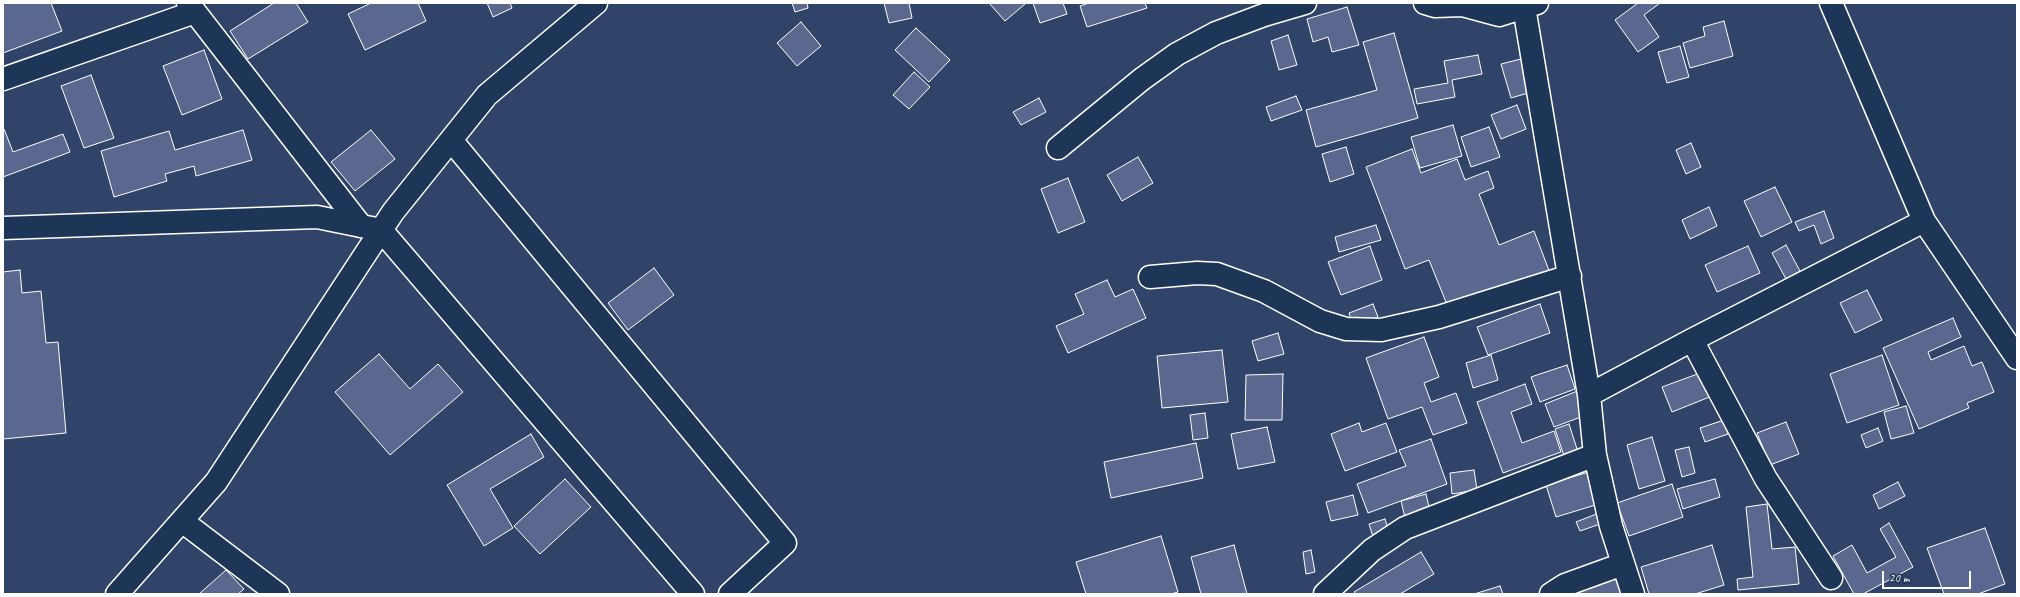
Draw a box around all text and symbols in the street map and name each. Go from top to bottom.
scale bar [1884,563,1973,589]
text: 20 m [1889,570,1909,586]

